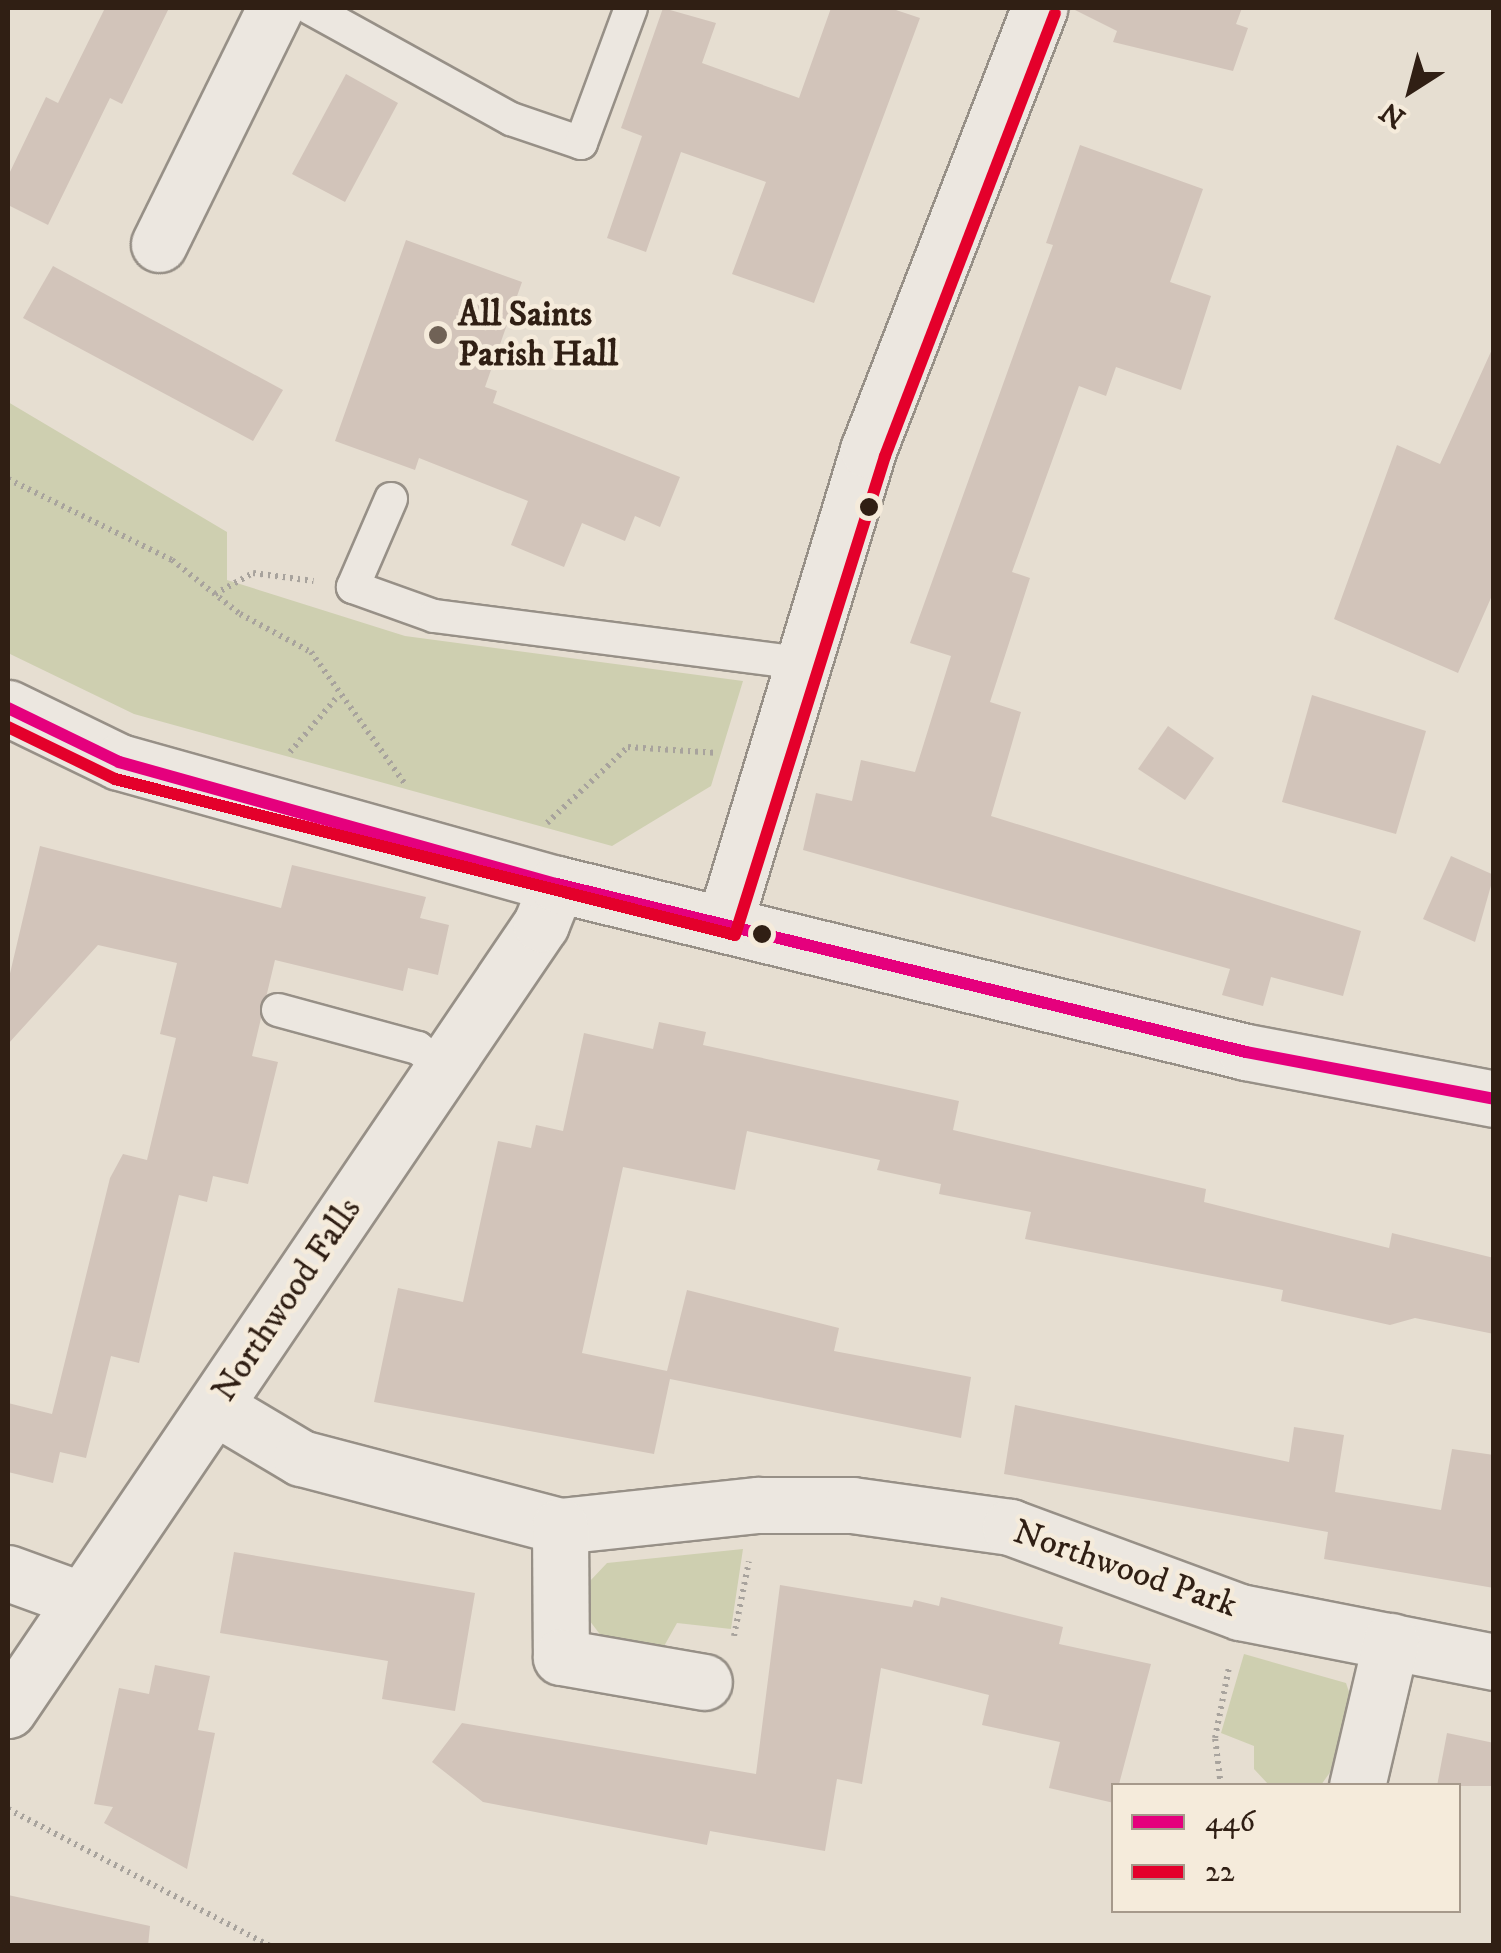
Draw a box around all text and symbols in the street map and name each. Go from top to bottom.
north arrow [1361,40,1461,140]
text: N [1373,94,1413,136]
place label: All Saints Parish Hall [458,294,618,376]
marker: All Saints Parish Hall [427,324,449,346]
unlabelled marker [859,497,879,517]
unlabelled marker [752,924,772,944]
street label: Northwood Falls [203,1190,371,1410]
street label: Northwood Park [1008,1511,1242,1627]
legend [1111,1783,1461,1913]
text: 446 [1205,1804,1255,1841]
text: 22 [1205,1854,1234,1891]

